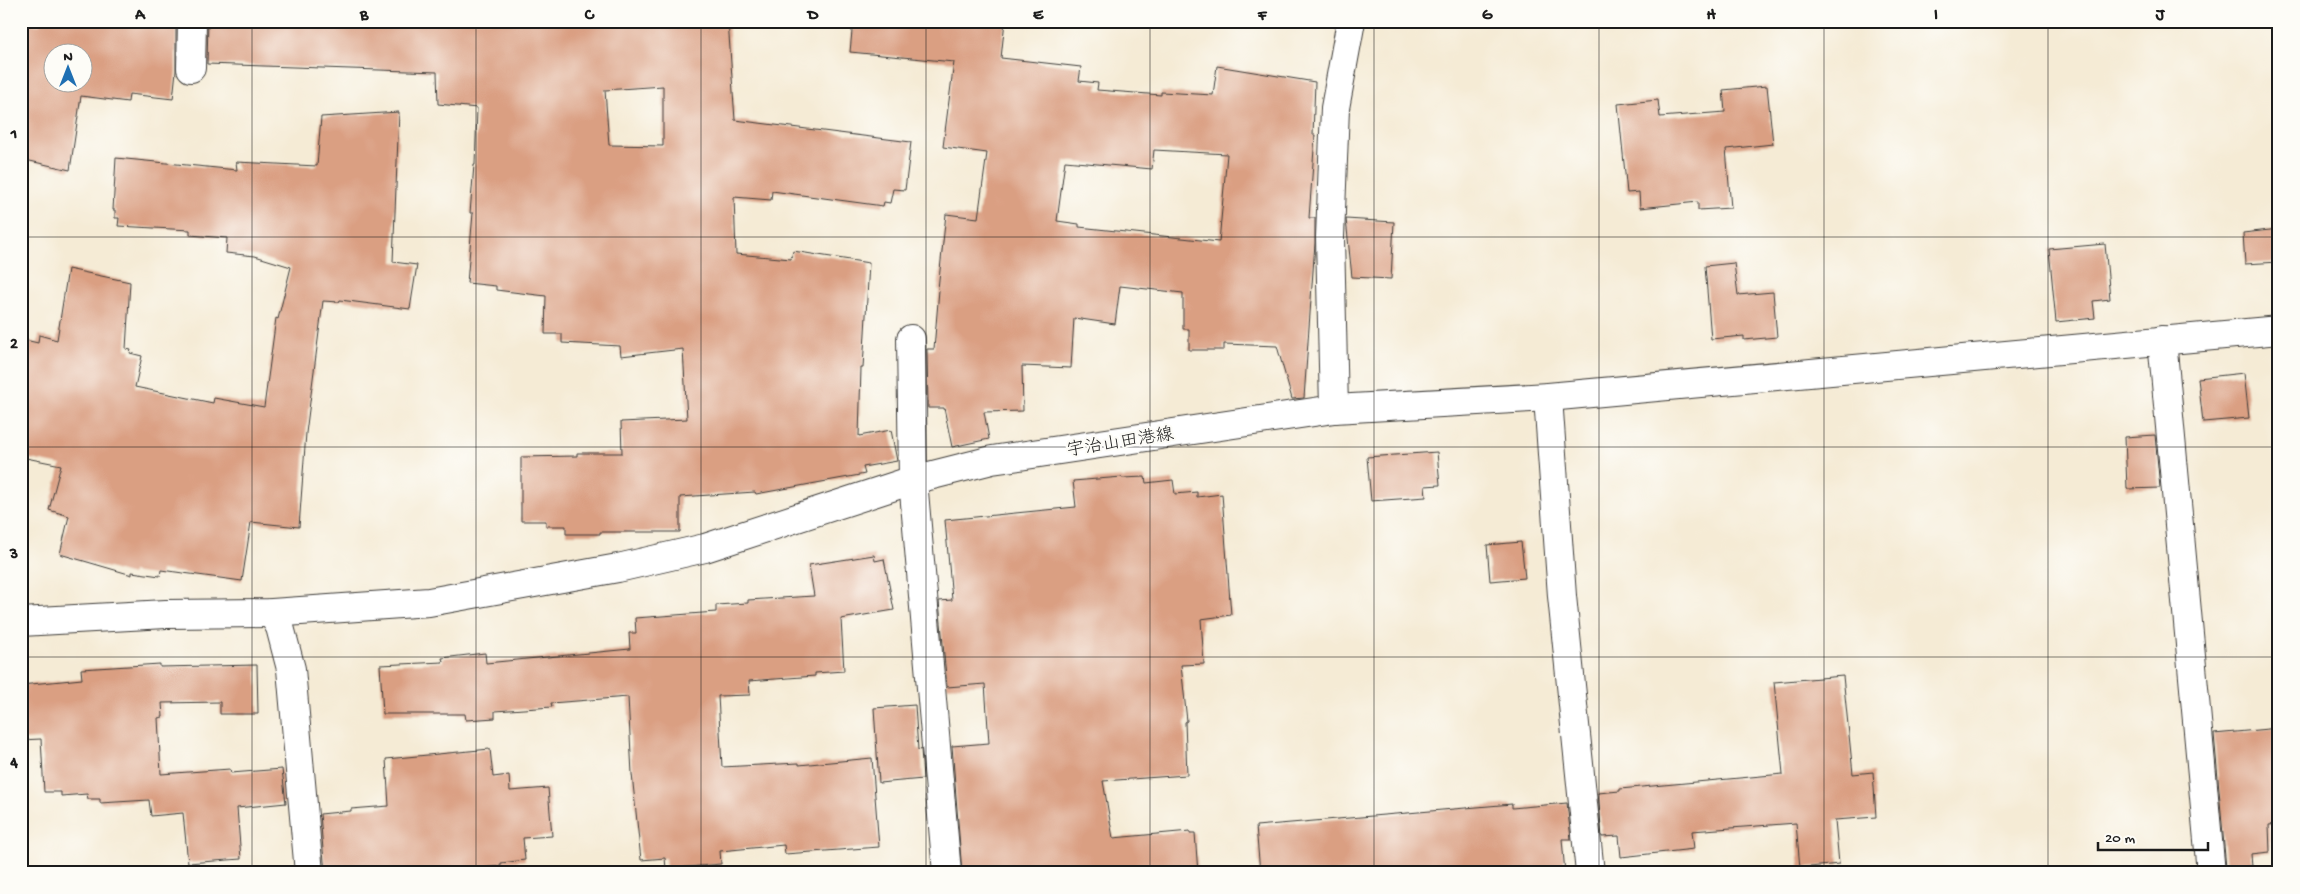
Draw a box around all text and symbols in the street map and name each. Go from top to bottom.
text: A [134,7,146,26]
text: B [359,7,369,26]
text: C [584,7,595,26]
text: D [806,7,819,26]
text: E [1033,7,1044,26]
text: F [1257,7,1268,26]
text: G [1482,7,1493,26]
text: H [1706,7,1716,26]
text: I [1934,7,1938,26]
text: J [2155,7,2166,26]
north arrow [42,42,92,92]
text: N [63,49,73,66]
text: 1 [10,126,17,145]
text: 2 [10,336,18,355]
street label: 宇治山田港線 [1065,424,1175,462]
text: 3 [9,546,18,565]
text: 4 [9,755,18,774]
scale bar [2098,819,2208,851]
text: 20 m [2105,830,2135,848]

